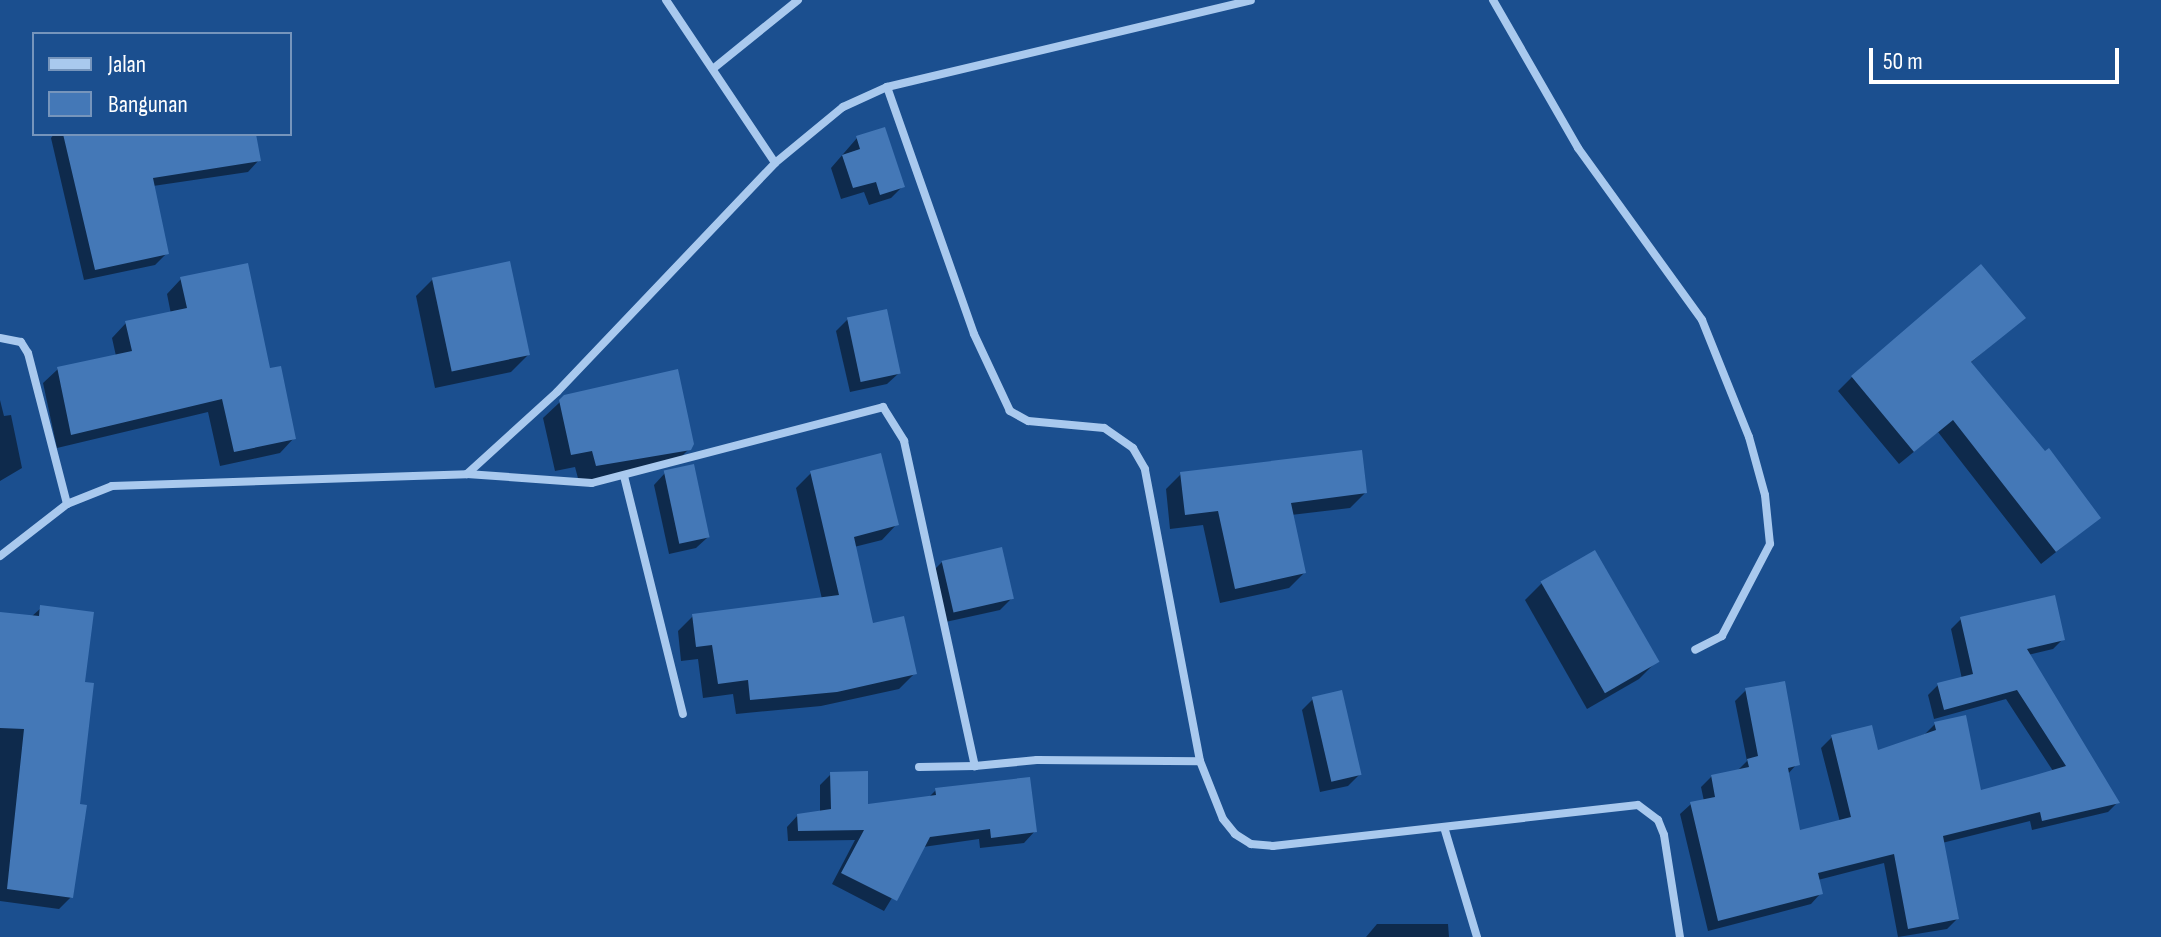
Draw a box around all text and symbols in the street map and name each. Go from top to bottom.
legend [32,32,292,136]
scale bar [1873,32,2123,82]
text: 50 m [1883,47,1923,76]
text: Jalan [108,50,146,79]
text: Bangunan [108,90,188,119]

